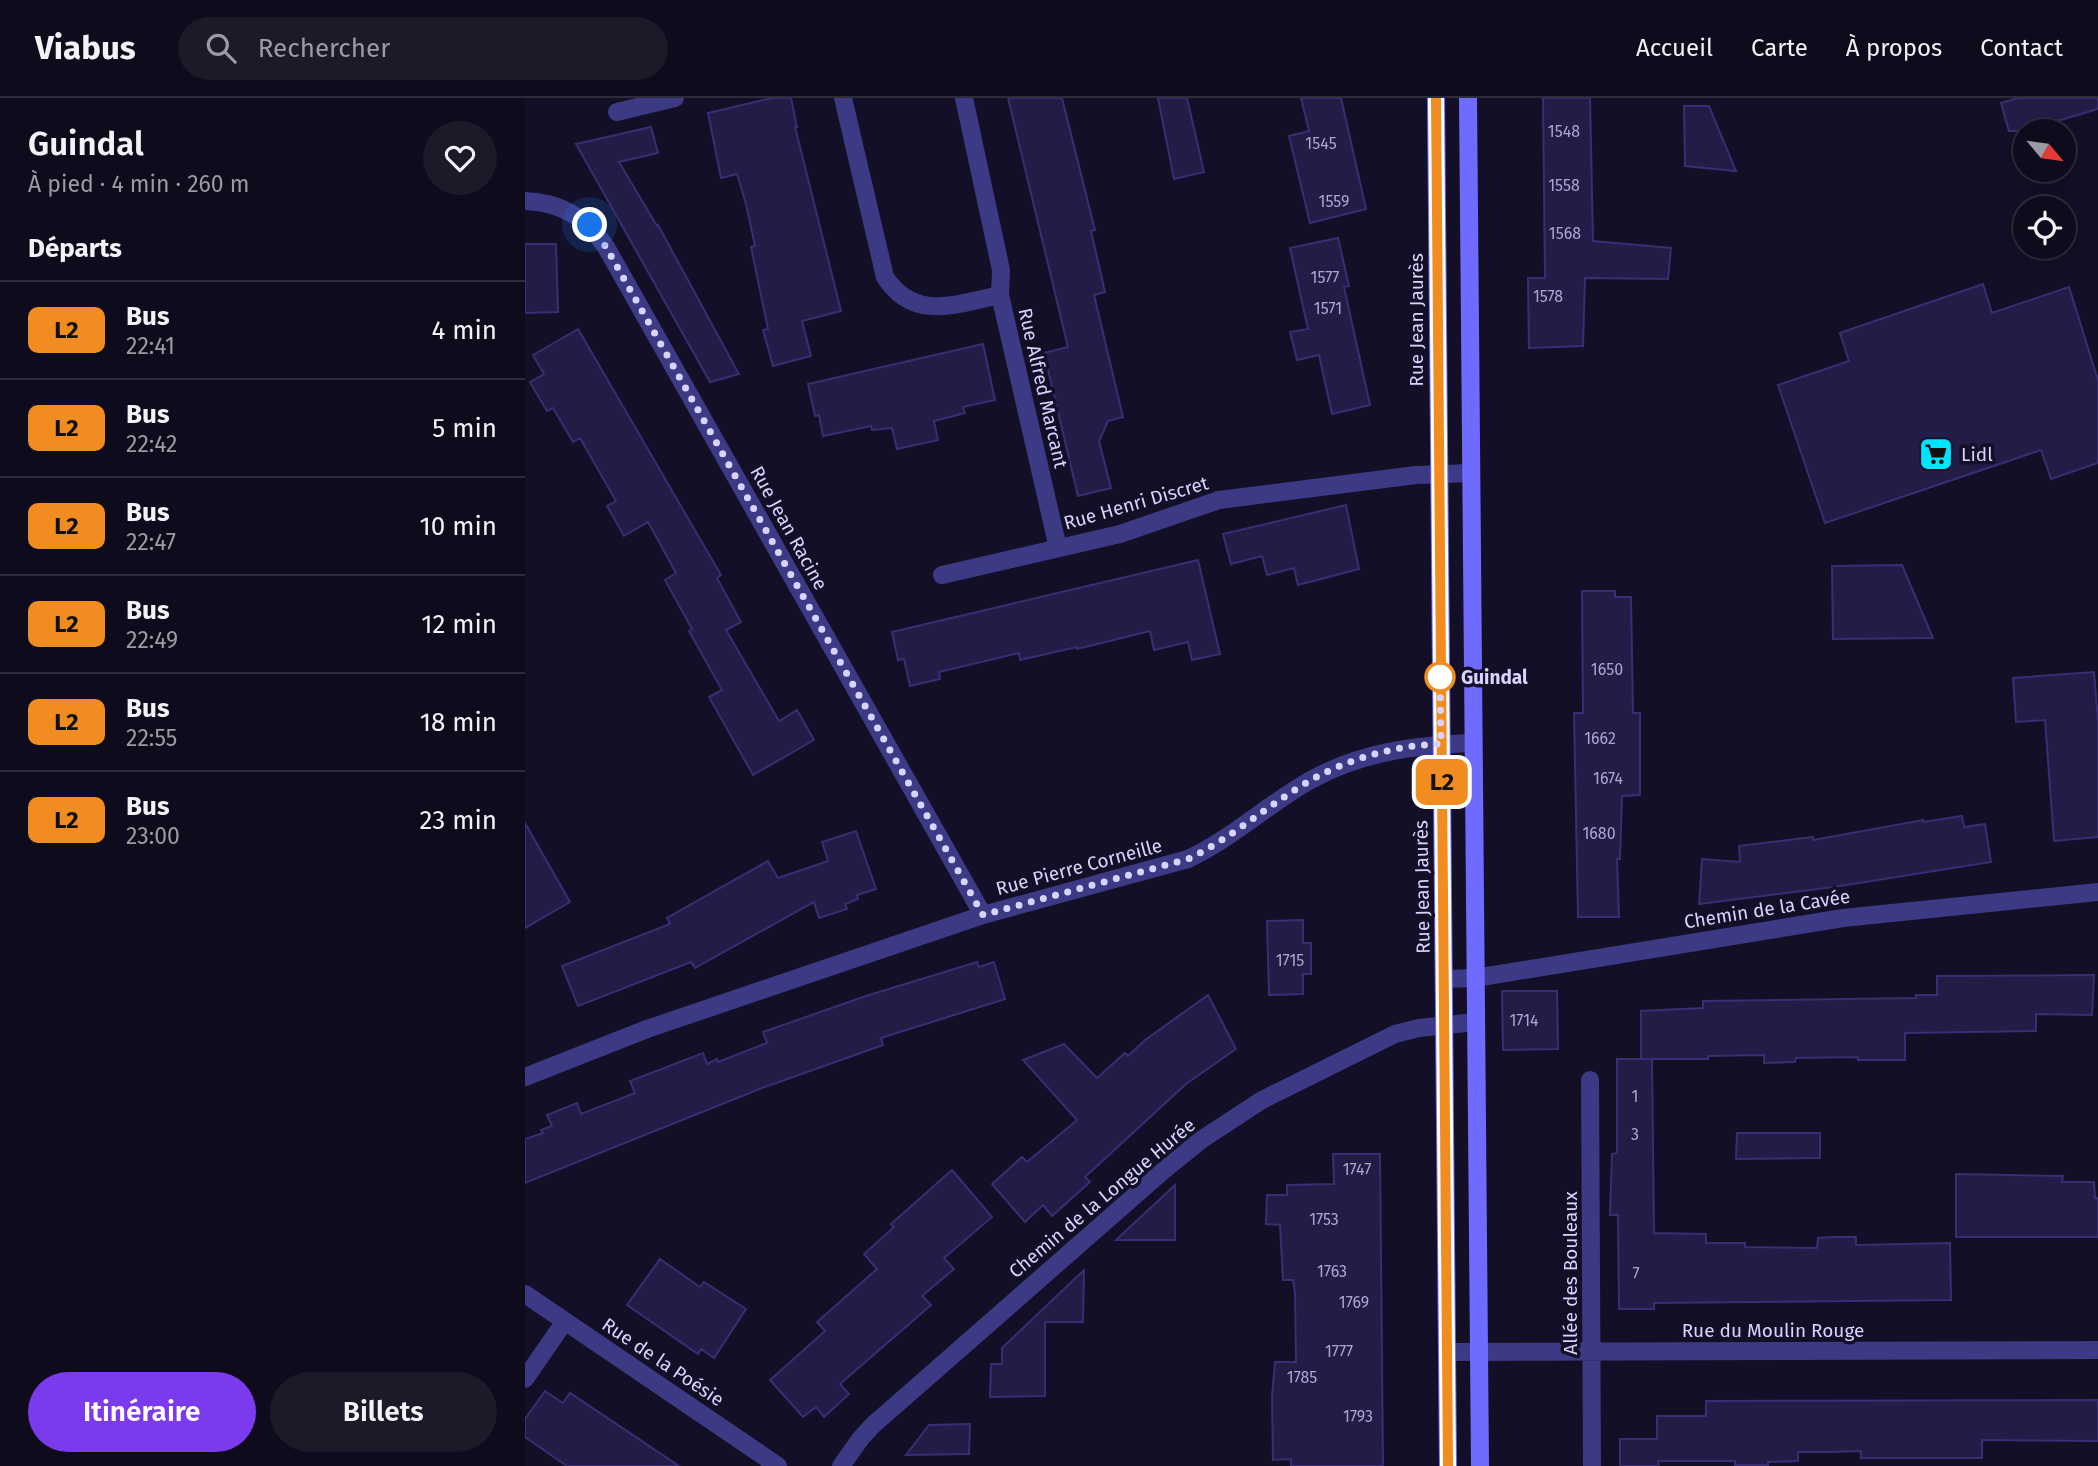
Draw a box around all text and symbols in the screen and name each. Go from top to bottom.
search box [178,17,668,80]
text: Viabus [35,28,136,68]
icon: search [202,29,240,67]
text: Rechercher [258,33,390,64]
text: Accueil [1636,34,1713,62]
text: Carte [1751,34,1808,62]
text: À propos [1846,34,1942,62]
text: Contact [1980,34,2063,62]
north arrow [2013,119,2075,182]
map controls [2013,119,2076,259]
button: heart [423,121,497,195]
house number: 1548 [1548,122,1580,141]
text: Guindal [28,124,144,164]
house number: 1545 [1305,134,1337,153]
text: À pied · 4 min · 260 m [28,170,249,198]
house number: 1558 [1548,176,1580,195]
house number: 1559 [1318,192,1350,211]
button: locate [2013,196,2076,259]
your location [572,207,607,242]
house number: 1568 [1549,224,1581,243]
text: Départs [28,233,122,264]
street label: Rue Jean Jaurès [1405,253,1428,387]
house number: 1577 [1311,268,1339,287]
house number: 1578 [1533,287,1563,306]
house number: 1571 [1314,299,1342,318]
text: Bus [126,301,169,332]
street label: Rue Alfred Marcant [1013,306,1073,470]
text: 4 min [431,315,497,346]
text: L2 [54,316,79,344]
text: 22:41 [126,332,175,360]
text: Bus [126,399,169,430]
text: 5 min [432,413,497,444]
text: L2 [54,414,79,442]
text: 22:42 [126,430,177,458]
supermarket icon: Lidl [1917,435,1955,473]
place label: Lidl [1961,443,1993,466]
street label: Rue Jean Racine [745,462,833,594]
street label: Rue Henri Discret [1061,471,1211,535]
text: Bus [126,497,169,528]
text: 10 min [419,511,497,542]
text: L2 [54,512,79,540]
text: 22:47 [126,528,176,556]
text: Bus [126,595,169,626]
text: 12 min [421,609,497,640]
text: L2 [54,610,79,638]
text: 22:49 [126,626,178,654]
house number: 1650 [1591,660,1623,679]
marker: Guindal [1425,662,1455,692]
place label: Guindal [1461,666,1528,689]
text: Bus [126,693,169,724]
text: 18 min [420,707,497,738]
text: L2 [54,708,79,736]
text: 22:55 [126,724,177,752]
house number: 1662 [1584,729,1616,748]
line badge: L2 [1411,759,1473,805]
text: L2 [1430,768,1454,796]
house number: 1674 [1593,769,1623,788]
text: Bus [126,791,169,822]
text: 23 min [420,805,497,836]
text: L2 [54,806,79,834]
street label: Rue Jean Jaurès [1409,820,1435,954]
text: 23:00 [126,822,180,850]
house number: 1680 [1582,824,1616,843]
street label: Rue Pierre Corneille [993,834,1165,900]
street label: Chemin de la Cavée [1682,885,1852,933]
house number: 1715 [1276,951,1304,970]
house number: 1714 [1509,1011,1539,1030]
house number: 1 [1632,1087,1638,1106]
street label: Chemin de la Longue Hurée [1004,1113,1200,1283]
house number: 3 [1631,1125,1639,1144]
house number: 1747 [1343,1160,1371,1179]
street label: Allée des Bouleaux [1559,1191,1582,1355]
house number: 1753 [1309,1210,1339,1229]
house number: 1763 [1317,1262,1347,1281]
house number: 7 [1632,1264,1640,1283]
house number: 1769 [1339,1293,1369,1312]
street label: Rue de la Poésie [598,1313,728,1411]
street label: Rue du Moulin Rouge [1682,1319,1864,1342]
house number: 1777 [1325,1342,1353,1361]
house number: 1785 [1287,1368,1317,1387]
button: Itinéraire [28,1372,256,1452]
button: Billets [270,1372,497,1452]
house number: 1793 [1343,1407,1373,1426]

